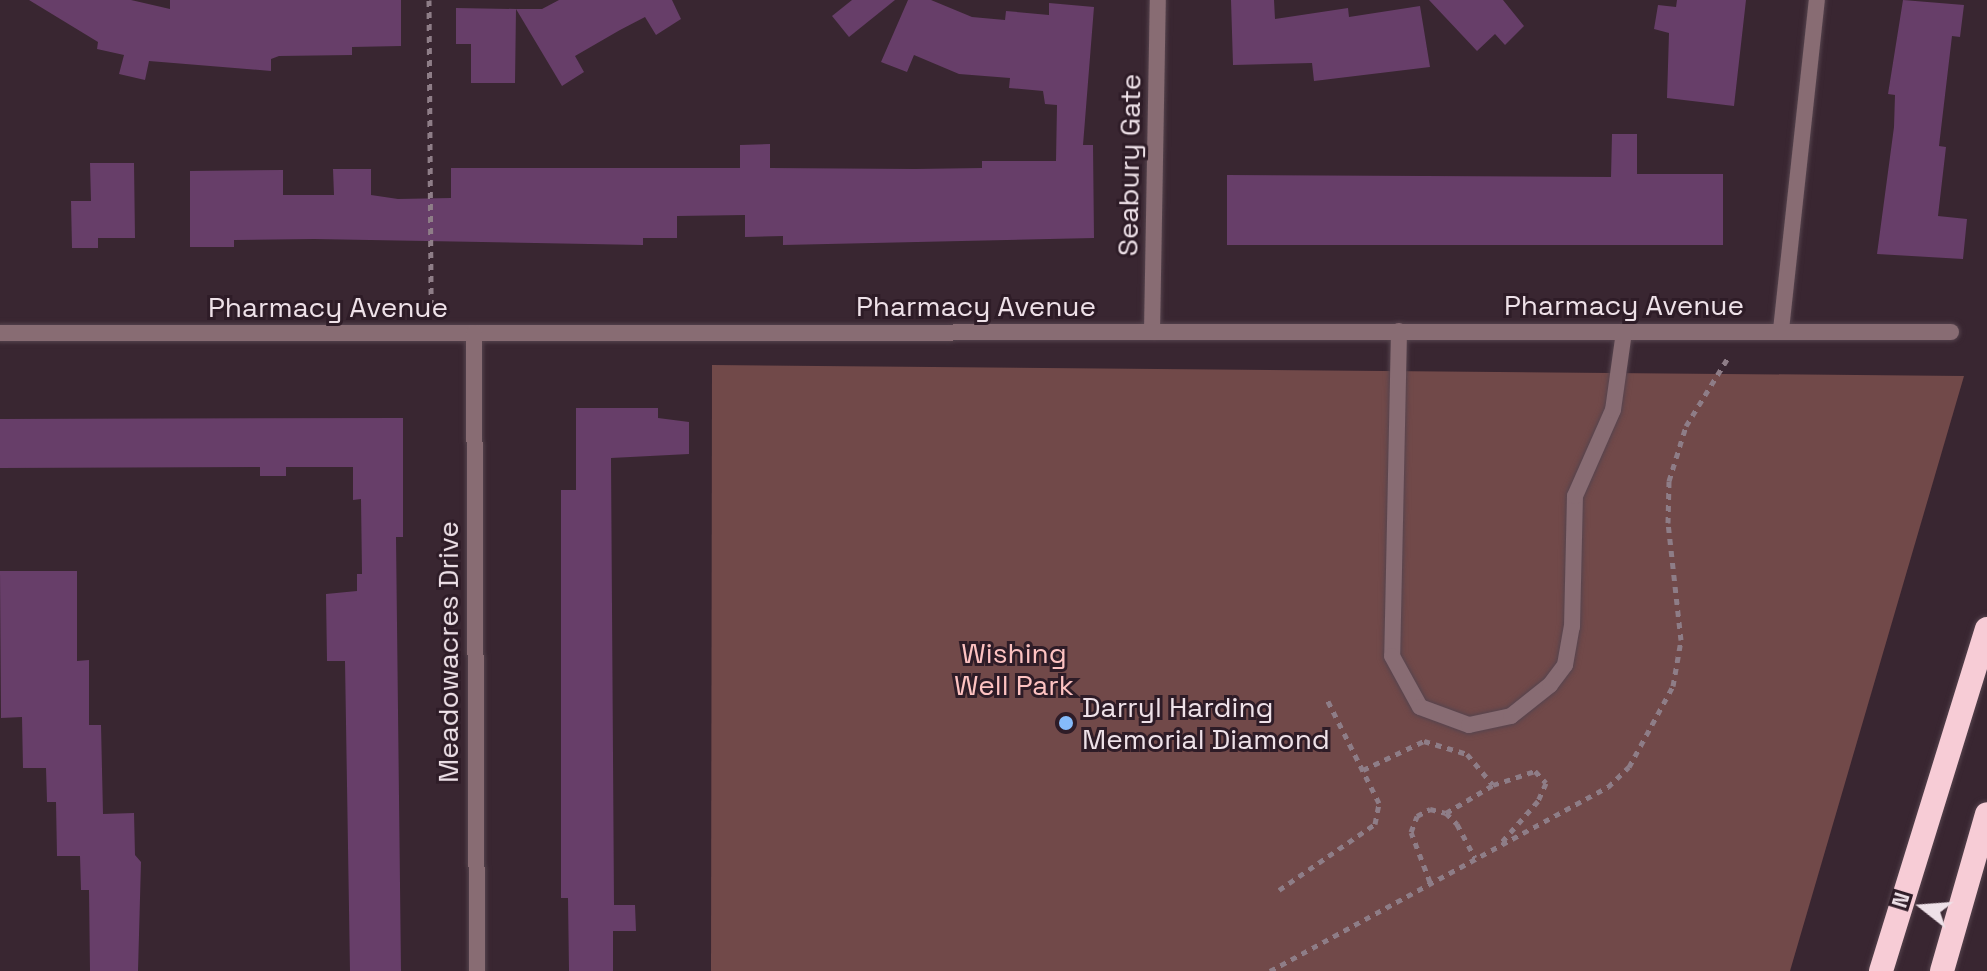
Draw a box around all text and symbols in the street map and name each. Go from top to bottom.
street label: Seabury Gate [1111,73,1147,257]
street label: Pharmacy Avenue [1504,288,1744,322]
street label: Pharmacy Avenue [856,289,1096,323]
street label: Pharmacy Avenue [208,290,448,324]
street label: Meadowacres Drive [431,521,465,783]
park label: Wishing Well Park [954,636,1074,702]
place label: Darryl Harding Memorial Diamond [1082,690,1330,756]
marker: Darryl Harding Memorial Diamond [1057,714,1075,732]
north arrow [1883,867,1963,947]
text: N [1885,889,1916,911]

